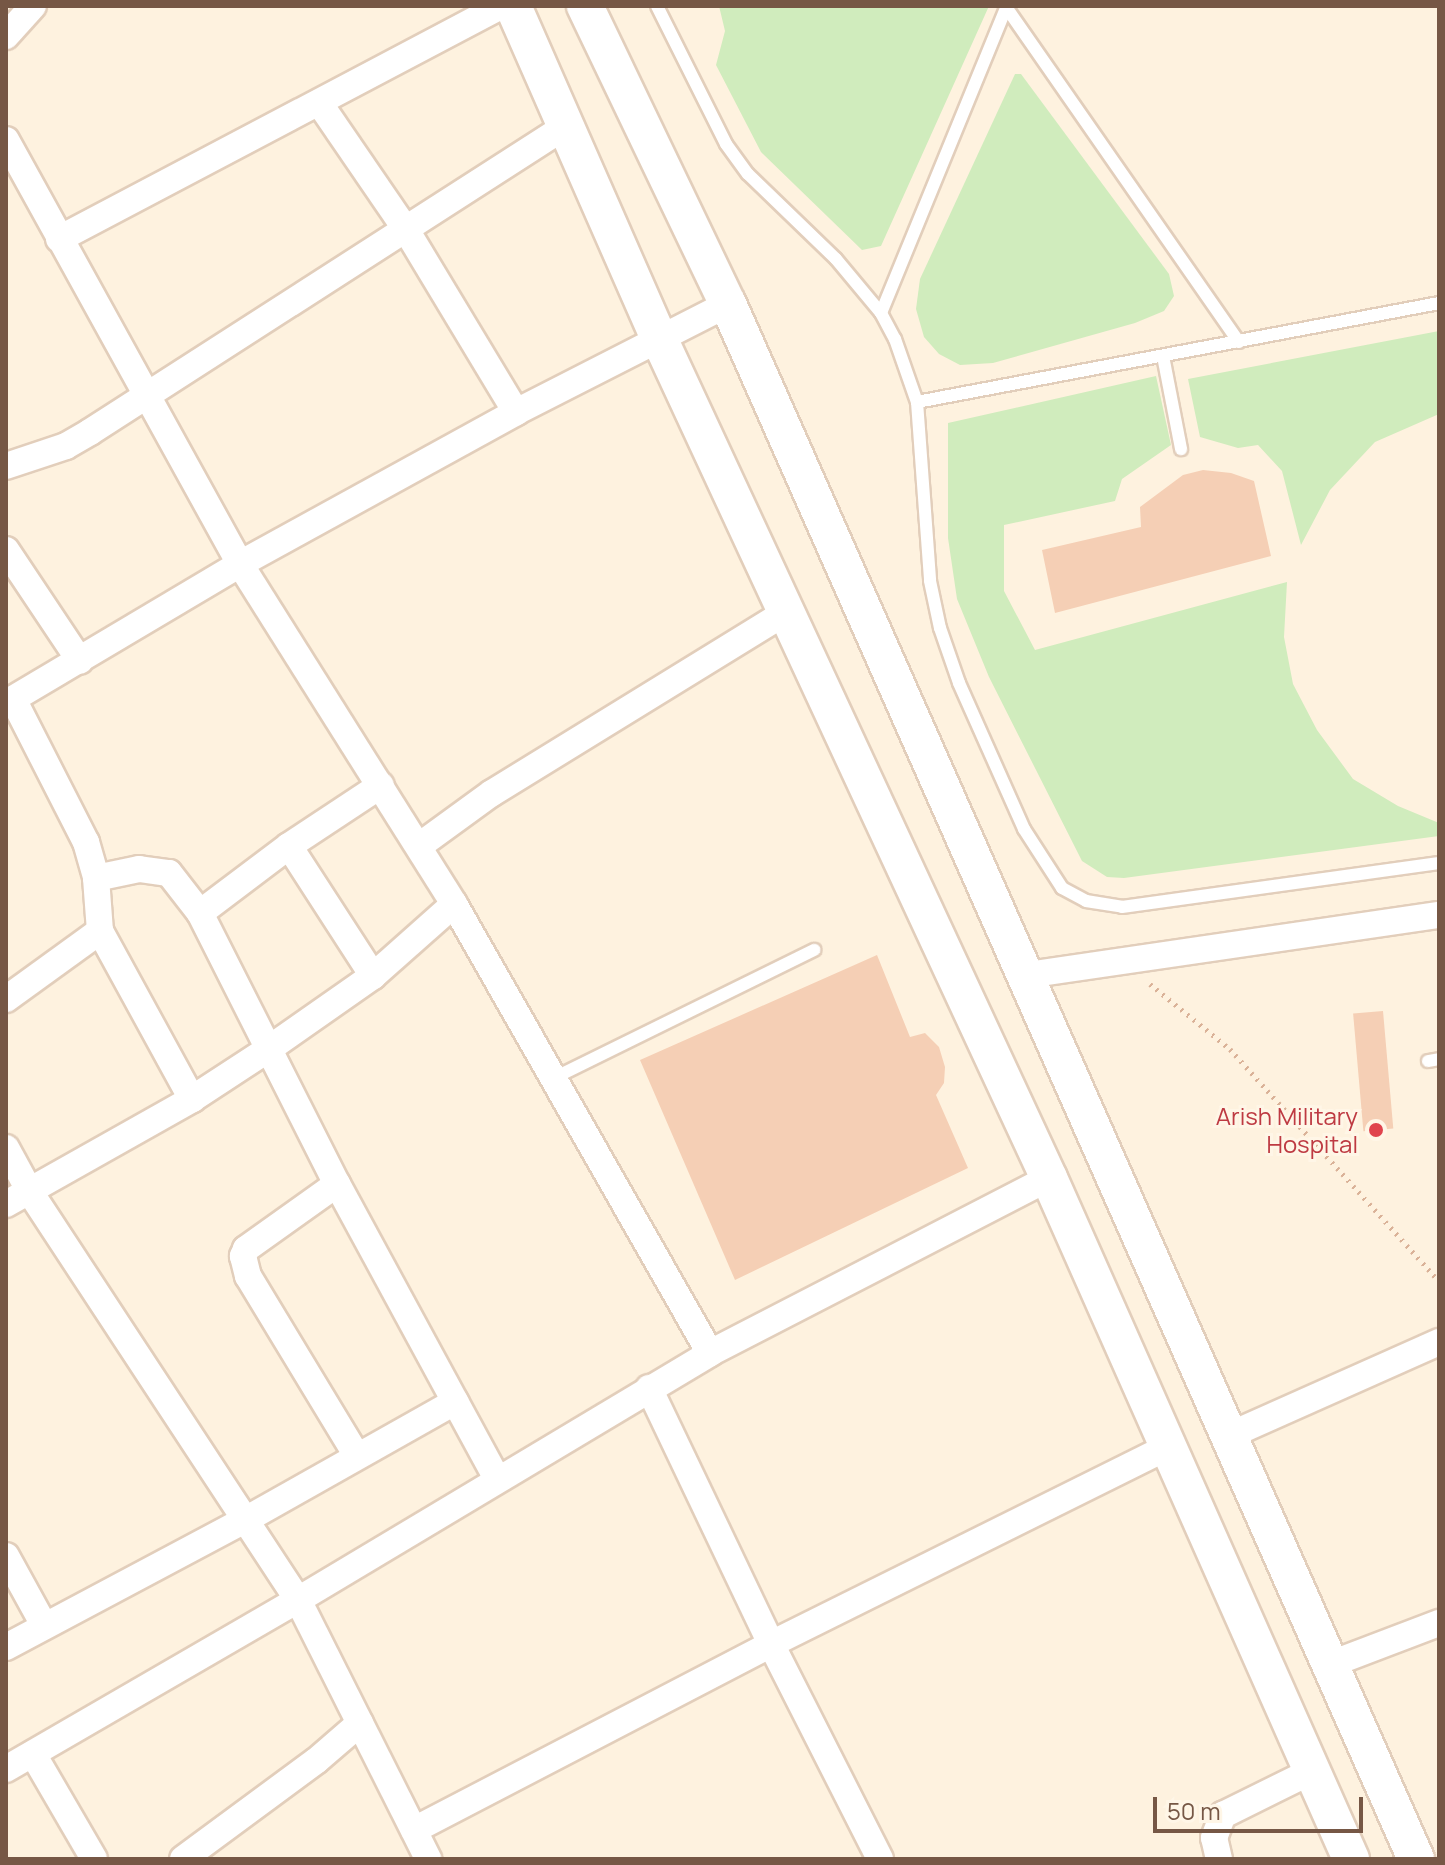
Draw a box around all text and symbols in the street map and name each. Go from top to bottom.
place label: Arish Military Hospital [1216,1102,1358,1158]
marker: Arish Military Hospital [1365,1119,1387,1141]
scale bar [1157,1781,1367,1831]
text: 50 m [1167,1794,1221,1827]

